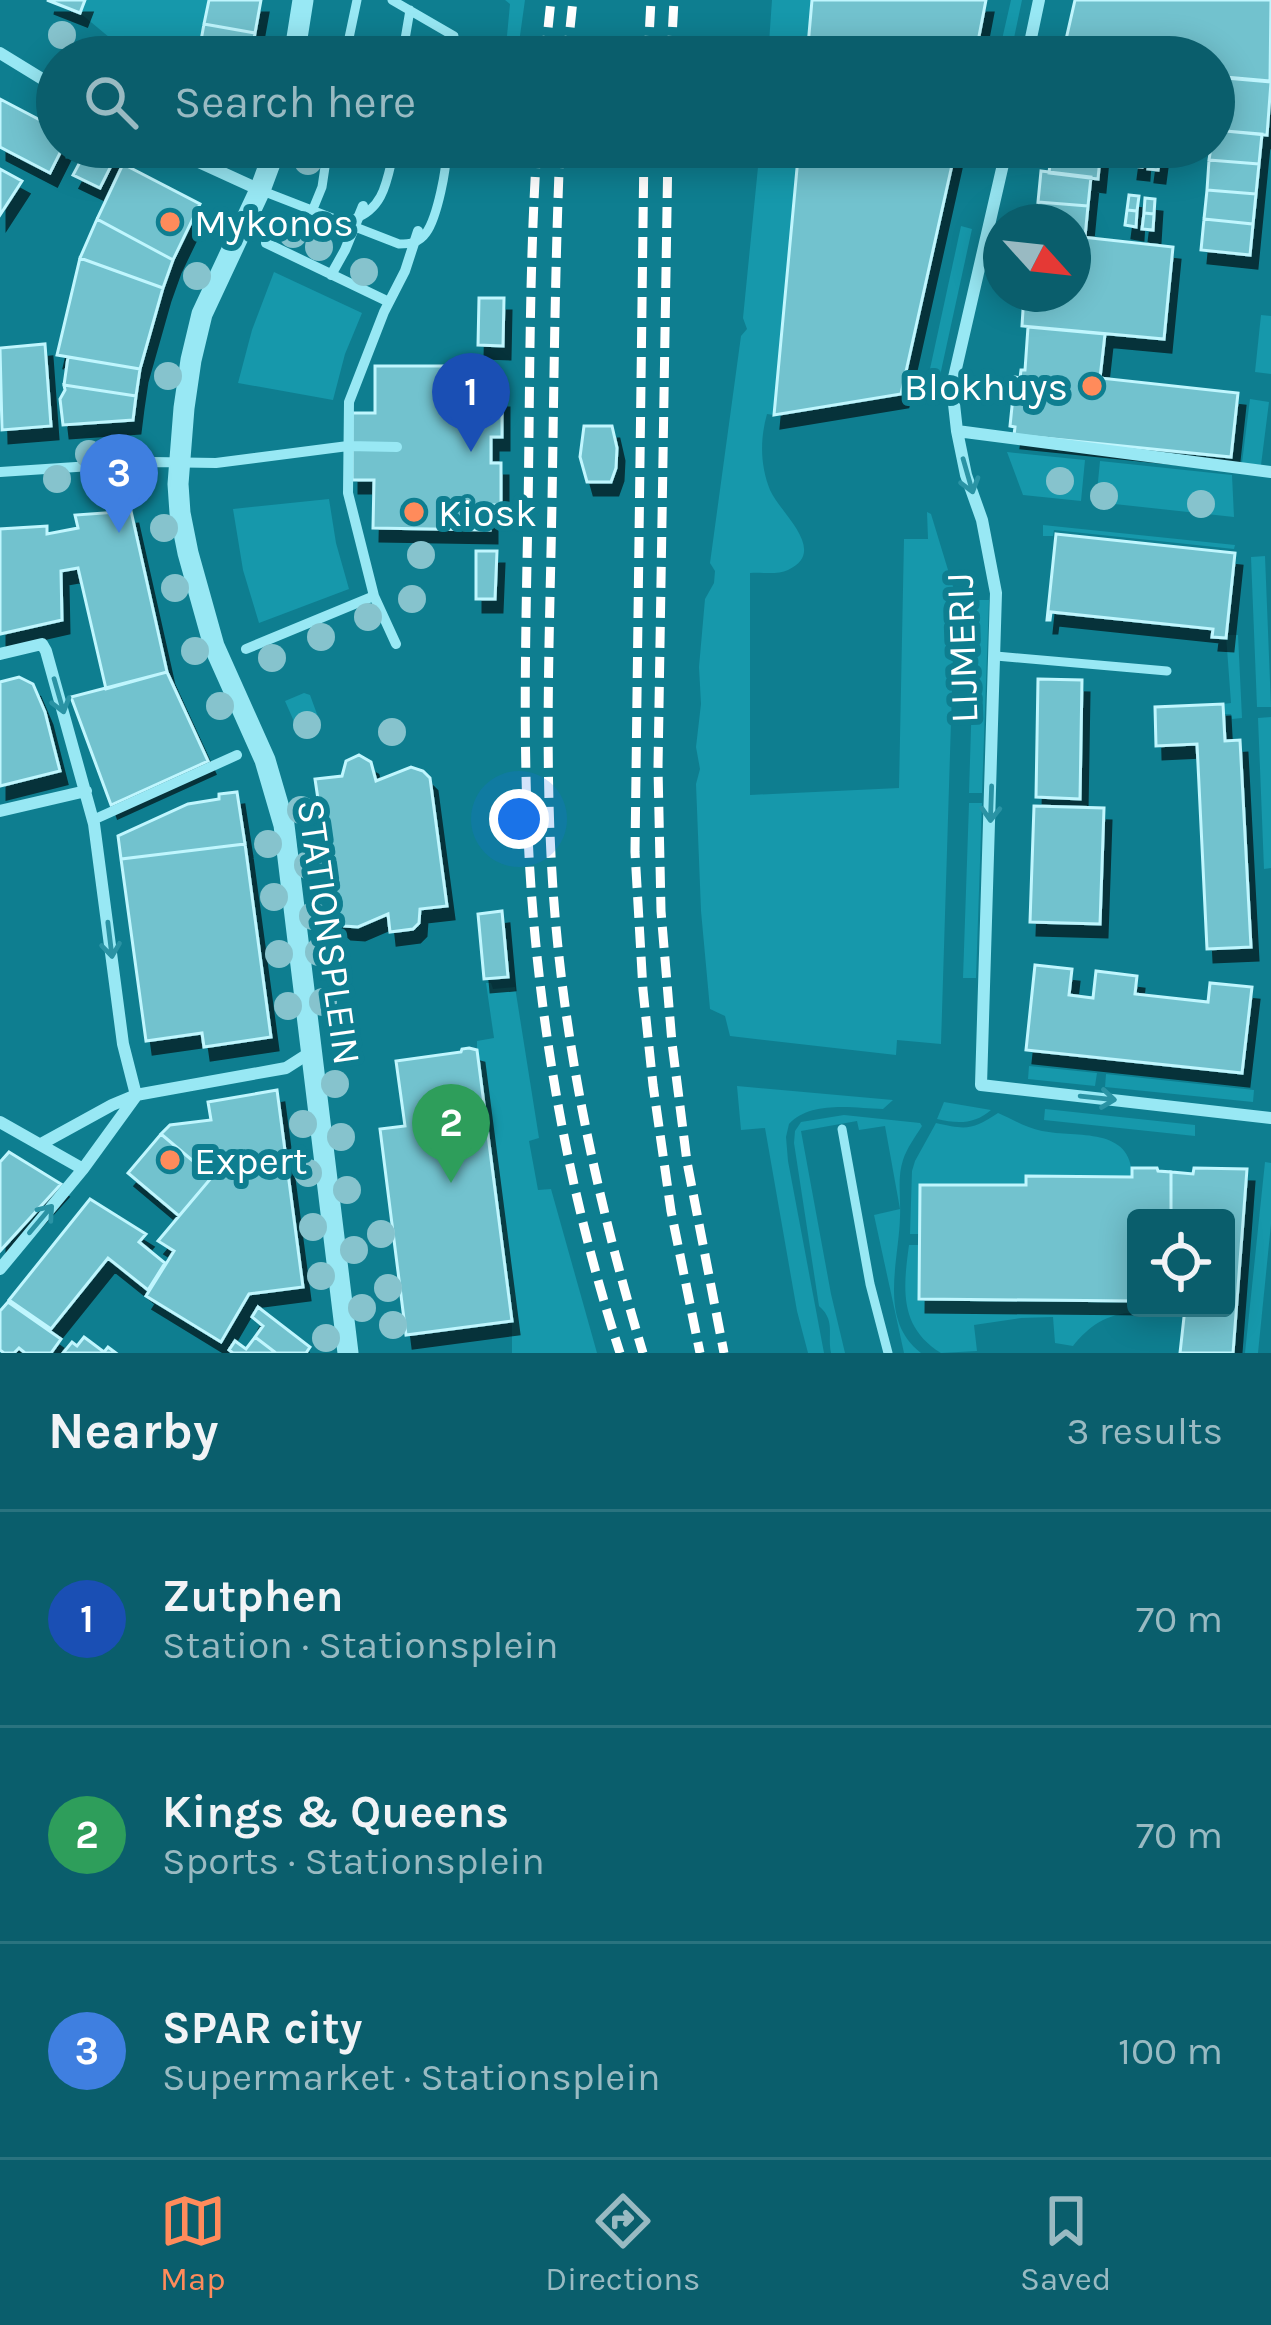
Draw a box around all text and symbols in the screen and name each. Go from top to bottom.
search box [36,36,1235,168]
icon: search [78,69,144,135]
text: Search here [174,76,416,128]
place label: Mykonos [194,200,354,246]
north arrow [983,204,1091,312]
marker: Mykonos [157,209,183,235]
pin: 1 [432,353,510,452]
place label: Blokhuys [904,364,1068,410]
marker: Blokhuys [1079,373,1105,399]
pin: 3 [80,434,158,533]
one-way arrow [958,456,980,494]
place label: Kiosk [438,490,537,536]
marker: Kiosk [401,499,427,525]
street label: LIJMERIJ [936,572,988,724]
one-way arrow [49,676,71,714]
one-way arrow [979,784,1002,823]
your location [489,789,549,849]
street label: STATIONSPLEIN [288,796,370,1068]
one-way arrow [99,920,121,959]
pin: 2 [412,1084,490,1183]
one-way arrow [1078,1087,1117,1110]
place label: Expert [194,1138,307,1184]
marker: Expert [157,1147,183,1173]
one-way arrow [27,1204,55,1235]
map controls [1127,1209,1235,1317]
button: locate [1127,1209,1235,1317]
text: Nearby [48,1401,218,1461]
text: 3 results [1066,1408,1223,1454]
text: Zutphen [162,1570,344,1622]
text: 1 [80,1596,94,1642]
text: 70 m [1136,1596,1223,1642]
text: Station · Stationsplein [162,1622,559,1668]
text: Kings & Queens [162,1786,509,1838]
text: 2 [75,1812,99,1858]
text: 70 m [1136,1812,1223,1858]
text: Sports · Stationsplein [162,1838,545,1884]
text: SPAR city [162,2002,362,2054]
text: 3 [75,2028,99,2074]
text: 100 m [1118,2028,1223,2074]
text: Supermarket · Stationsplein [162,2054,661,2100]
tab: Map [160,2188,226,2298]
tab: Directions [545,2188,700,2298]
tab: Saved [1020,2188,1111,2298]

